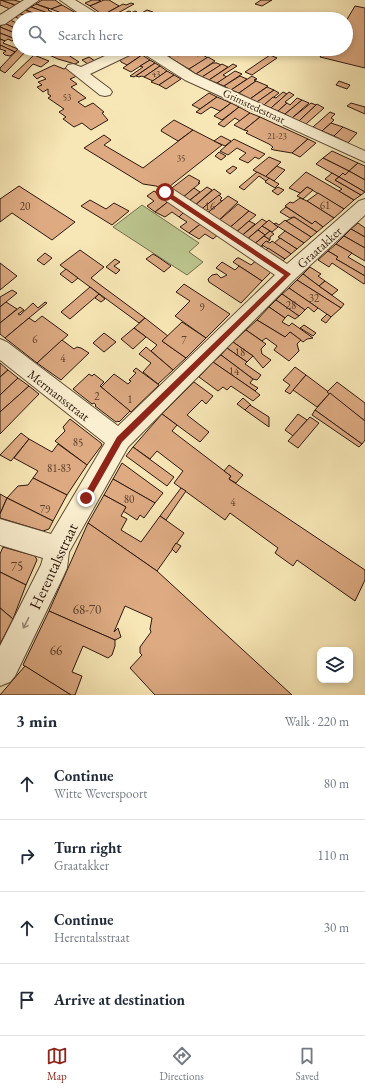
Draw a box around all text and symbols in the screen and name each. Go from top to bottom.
search box [12,12,353,56]
icon: search [26,23,48,45]
text: Search here [58,25,123,44]
house number: 43 [152,68,160,80]
street label: Grimstedestraat [221,86,288,127]
house number: 53 [63,91,71,103]
house number: 21-23 [267,130,287,142]
house number: 35 [177,152,185,164]
route start [156,183,174,201]
house number: 61 [320,198,330,212]
house number: 20 [20,199,30,213]
house number: 16 [205,199,216,213]
street label: Graatakker [293,222,346,272]
house number: 32 [309,291,320,305]
house number: 28 [286,298,296,312]
house number: 9 [199,300,205,314]
house number: 6 [32,332,38,346]
house number: 7 [181,333,187,347]
house number: 18 [235,345,245,359]
house number: 4 [60,351,66,365]
house number: 14 [229,364,240,378]
street label: Mermansstraat [24,366,93,425]
house number: 2 [94,389,100,403]
house number: 1 [127,392,133,406]
house number: 85 [73,435,83,449]
house number: 81-83 [47,461,71,475]
route end [77,489,95,507]
house number: 80 [124,492,134,506]
house number: 4 [230,495,236,509]
house number: 79 [40,502,51,516]
street label: Herentalsstraat [24,520,83,613]
house number: 75 [11,558,23,575]
house number: 68-70 [73,601,101,618]
one-way arrow [22,617,30,629]
house number: 66 [50,642,62,659]
map controls [317,647,353,683]
button: layers [317,647,353,683]
text: 3 min [16,710,57,732]
text: Walk · 220 m [285,713,349,730]
text: Continue [54,766,114,785]
icon: ahead [16,773,38,795]
text: 80 m [324,775,349,792]
text: Witte Weverspoort [54,785,147,802]
text: Turn right [54,838,122,857]
icon: right [16,845,38,867]
text: 110 m [318,847,349,864]
text: Graatakker [54,857,109,874]
text: Continue [54,910,114,929]
icon: ahead [16,917,38,939]
text: 30 m [324,919,349,936]
text: Herentalsstraat [54,929,130,946]
icon: arrive [16,989,38,1011]
text: Arrive at destination [54,990,185,1009]
tab: Map [46,1045,68,1083]
tab: Directions [160,1045,204,1083]
tab: Saved [296,1045,319,1083]

